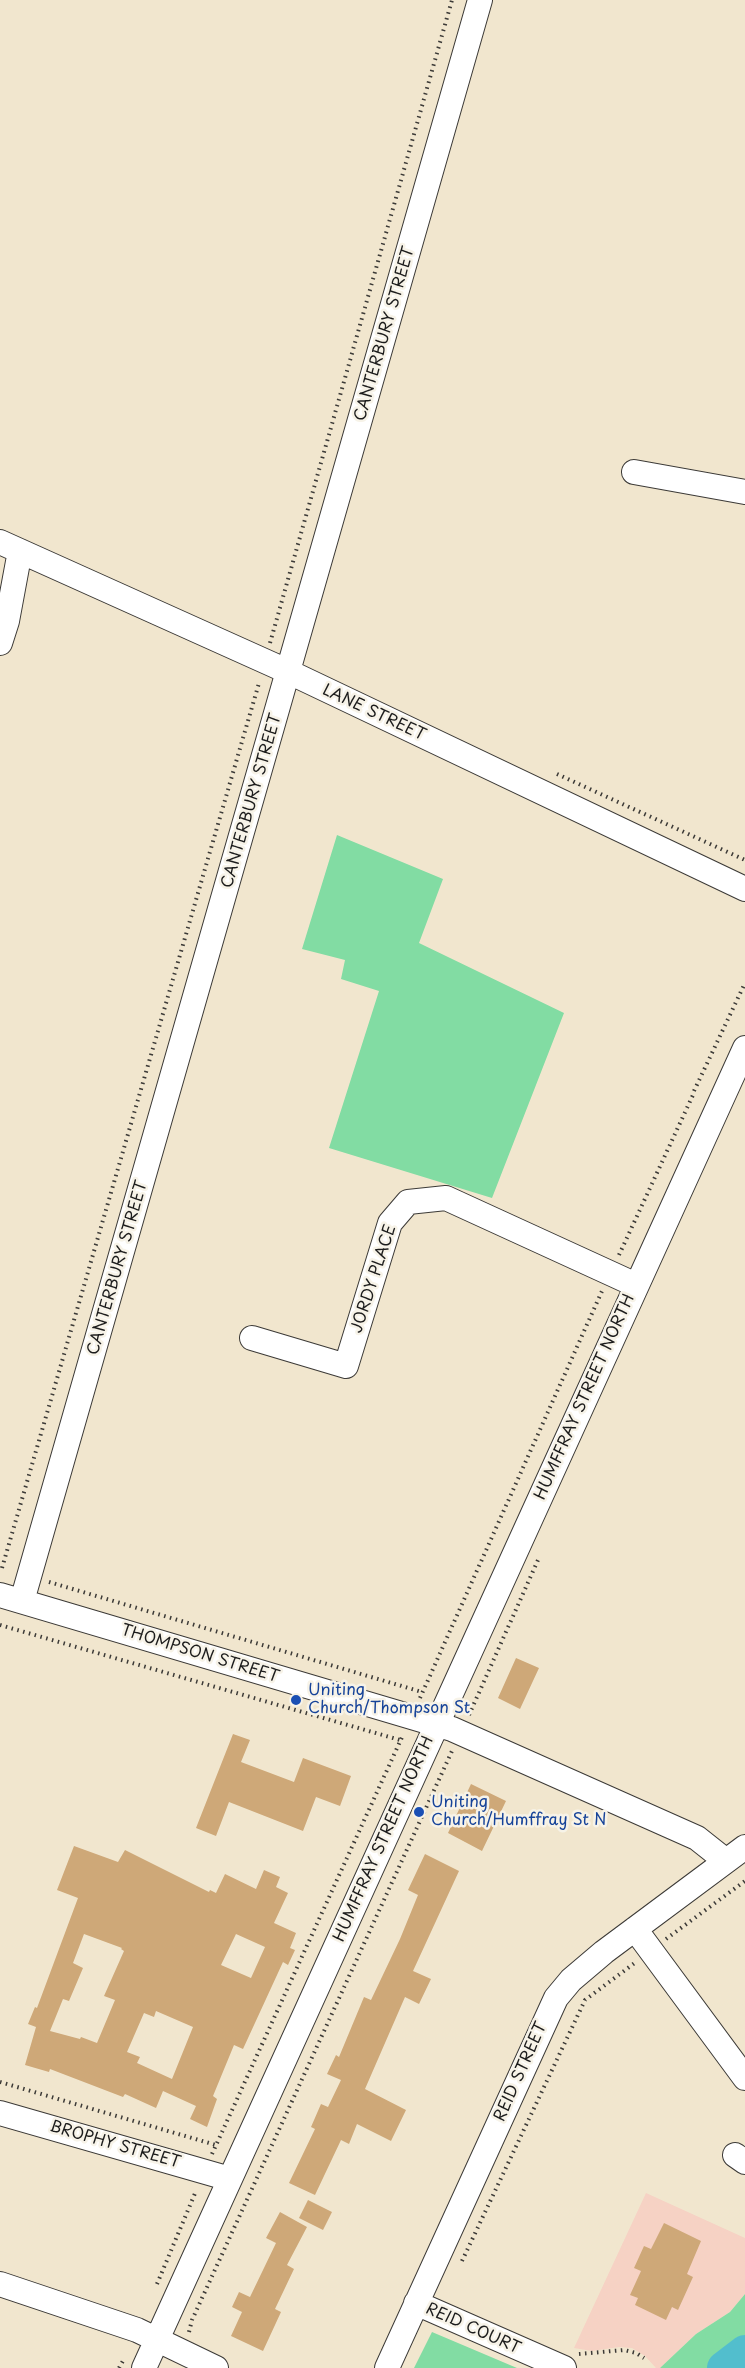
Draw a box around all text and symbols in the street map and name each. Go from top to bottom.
street label: CANTERBURY STREET [351,245,419,423]
street label: LANE STREET [319,681,429,745]
street label: CANTERBURY STREET [218,712,286,890]
street label: CANTERBURY STREET [84,1179,152,1357]
street label: JORDY PLACE [347,1222,401,1336]
street label: HUMFFRAY STREET NORTH [531,1291,639,1503]
street label: THOMPSON STREET [119,1621,281,1687]
place label: Uniting Church/Thompson St [308,1681,470,1719]
marker: Uniting Church/Thompson St [289,1693,303,1707]
street label: HUMFFRAY STREET NORTH [330,1733,438,1945]
place label: Uniting Church/Humffray St N [431,1793,607,1831]
marker: Uniting Church/Humffray St N [412,1805,426,1819]
street label: REID STREET [491,2019,551,2125]
street label: BROPHY STREET [47,2117,183,2173]
street label: REID COURT [423,2300,523,2358]

